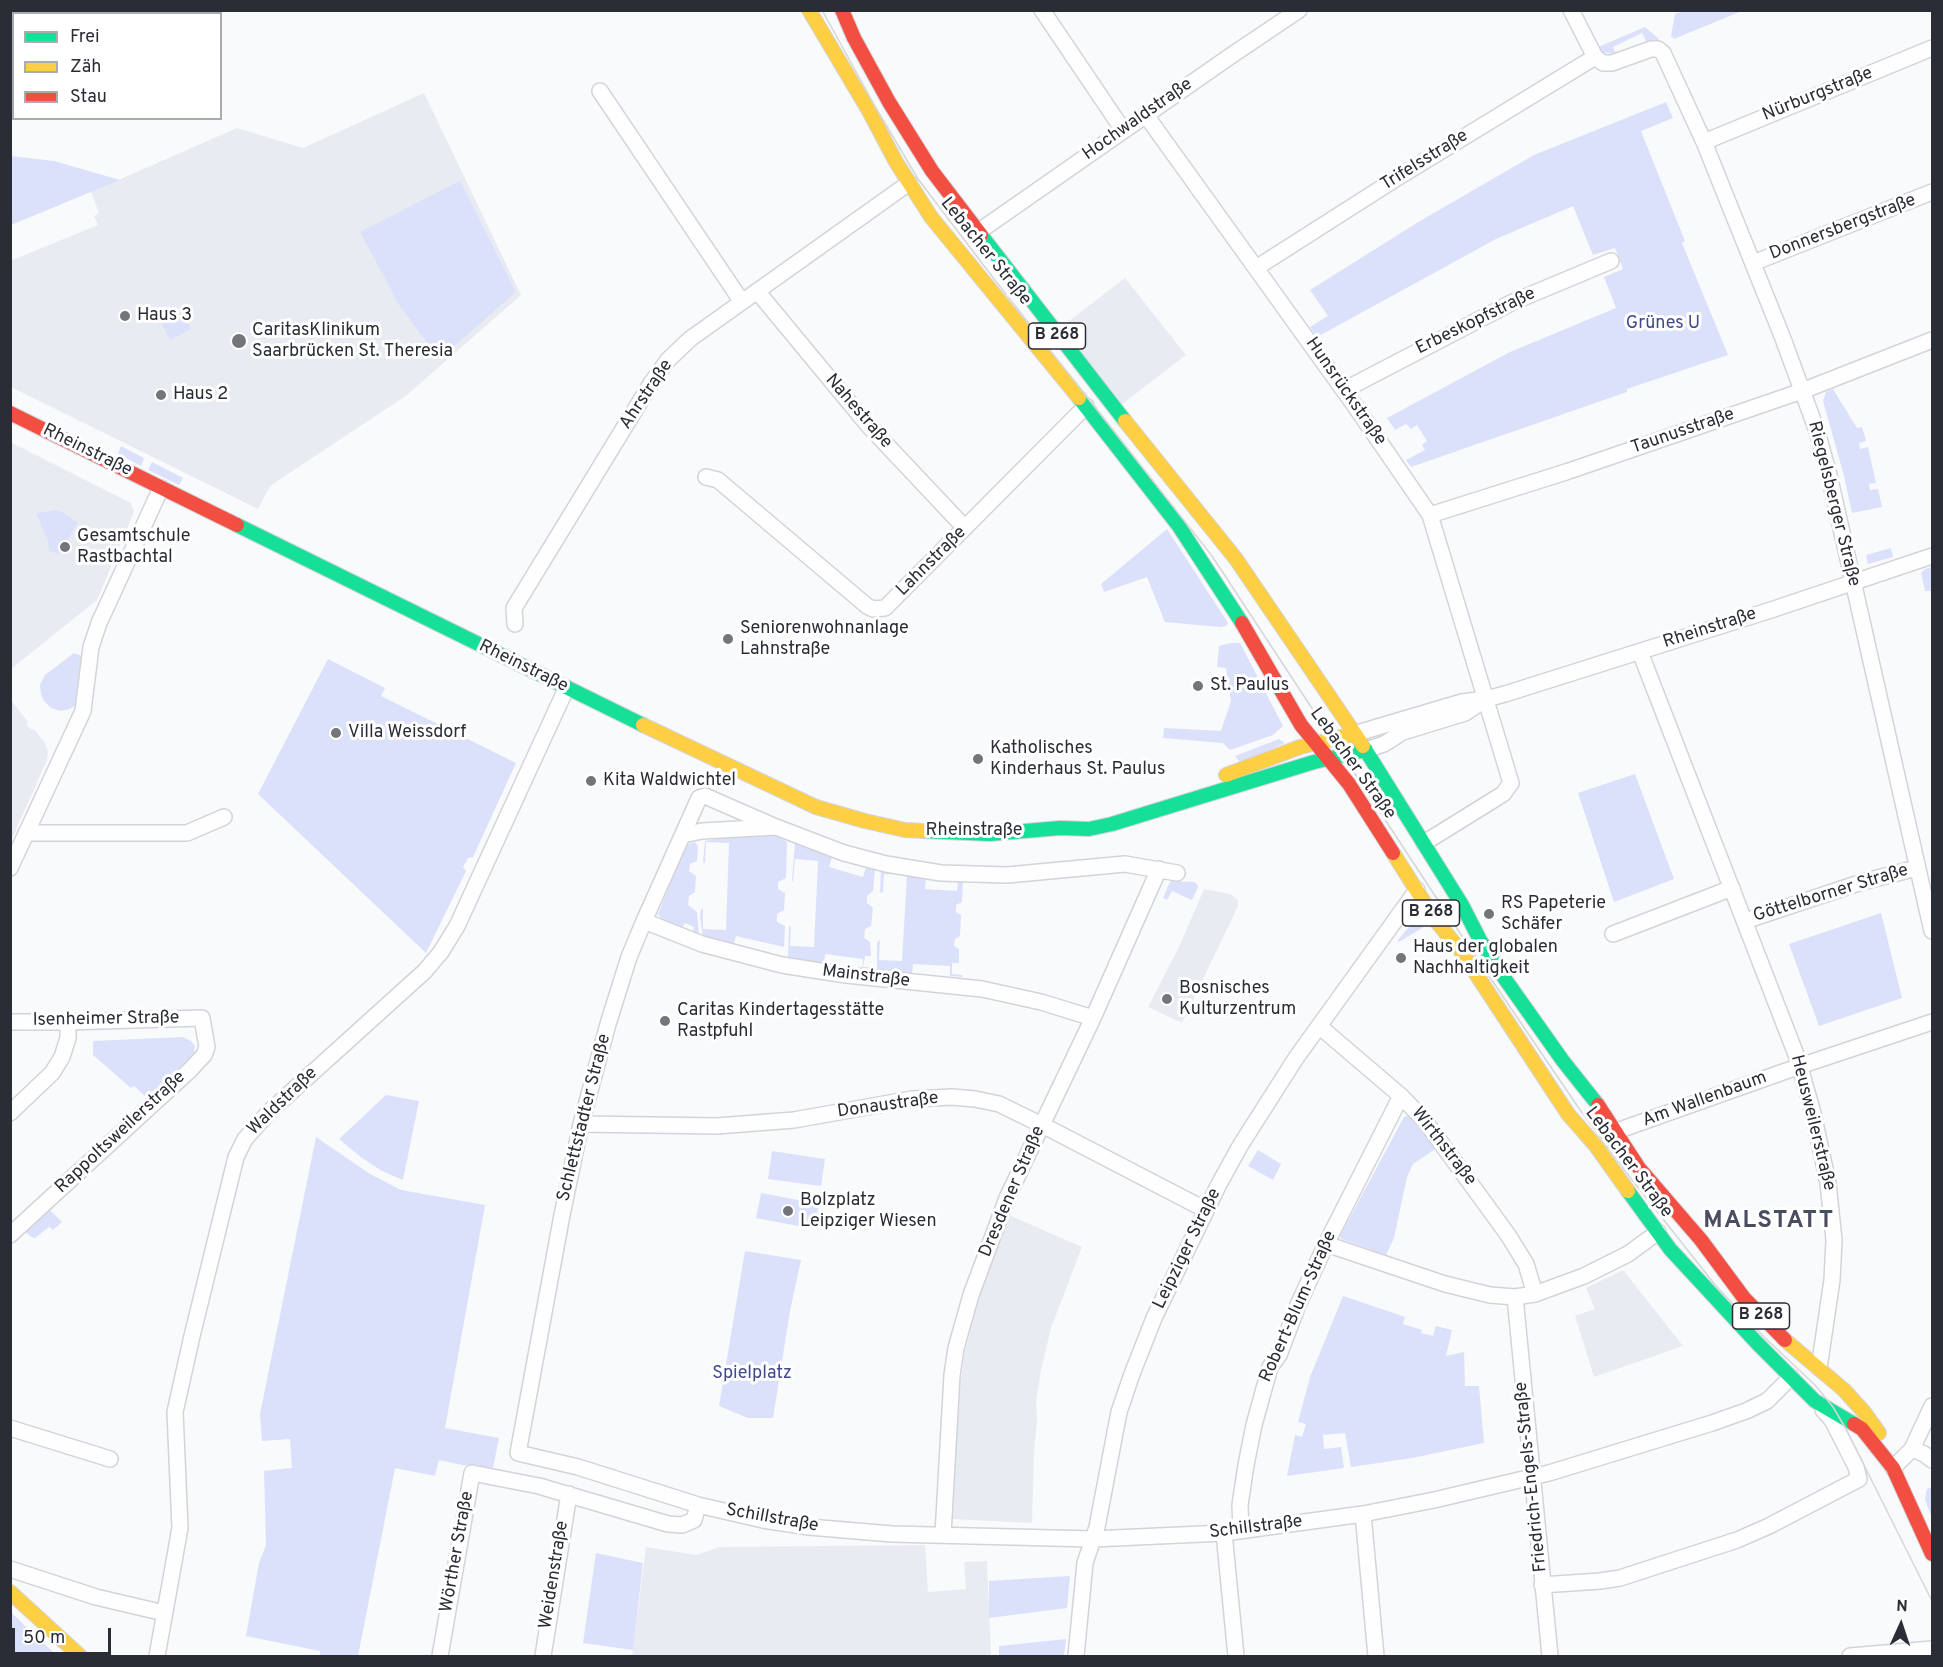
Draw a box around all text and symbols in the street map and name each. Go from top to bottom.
legend [12,12,222,120]
text: Frei [70,26,100,49]
text: Zäh [70,56,101,79]
street label: Nürburgstraße [1760,63,1876,127]
street label: Hochwaldstraße [1079,74,1197,166]
text: Stau [70,86,107,109]
street label: Trifelsstraße [1377,126,1473,196]
street label: Donnersbergstraße [1767,190,1919,266]
street label: Lebacher Straße [935,194,1035,310]
street label: Erbeskopfstraße [1413,284,1539,360]
place label: Haus 3 [137,305,192,327]
marker: Haus 3 [118,309,132,323]
park label: Grünes U [1626,313,1700,335]
place label: CaritasKlinikum Saarbrücken St. Theresia [252,320,453,362]
road number: B 268 [1028,323,1086,349]
marker: CaritasKlinikum Saarbrücken St. Theresia [230,332,248,350]
street label: Hunsrückstraße [1300,334,1390,450]
street label: Ahrstraße [616,356,678,434]
street label: Nahestraße [820,370,896,454]
place label: Haus 2 [173,384,228,406]
marker: Haus 2 [154,388,168,402]
street label: Taunusstraße [1629,404,1737,460]
street label: Riegelsberger Straße [1802,419,1864,589]
street label: Rheinstraße [39,420,135,482]
street label: Lahnstraße [893,523,971,601]
place label: Gesamtschule Rastbachtal [77,526,190,568]
marker: Gesamtschule Rastbachtal [58,540,72,554]
street label: Rheinstraße [1661,604,1759,654]
place label: Seniorenwohnanlage Lahnstraße [740,618,909,660]
marker: Seniorenwohnanlage Lahnstraße [721,632,735,646]
street label: Rheinstraße [475,636,571,698]
place label: St. Paulus [1210,675,1289,697]
marker: St. Paulus [1191,679,1205,693]
street label: Lebacher Straße [1304,704,1400,824]
place label: Villa Weissdorf [348,722,466,744]
marker: Villa Weissdorf [329,726,343,740]
place label: Katholisches Kinderhaus St. Paulus [990,738,1165,780]
marker: Katholisches Kinderhaus St. Paulus [971,752,985,766]
place label: Kita Waldwichtel [603,770,736,792]
marker: Kita Waldwichtel [584,774,598,788]
street label: Rheinstraße [926,820,1022,842]
street label: Göttelborner Straße [1751,860,1911,928]
place label: RS Papeterie Schäfer [1501,893,1606,936]
road number: B 268 [1402,900,1460,926]
marker: RS Papeterie Schäfer [1482,907,1496,921]
place label: Haus der globalen Nachhaltigkeit [1413,937,1558,980]
marker: Haus der globalen Nachhaltigkeit [1394,951,1408,965]
street label: Mainstraße [821,961,911,993]
place label: Bosnisches Kulturzentrum [1179,978,1296,1020]
marker: Bosnisches Kulturzentrum [1160,992,1174,1006]
place label: Caritas Kindertagesstätte Rastpfuhl [677,1000,884,1042]
street label: Isenheimer Straße [32,1008,180,1032]
marker: Caritas Kindertagesstätte Rastpfuhl [658,1014,672,1028]
street label: Schlettstadter Straße [554,1032,616,1204]
street label: Heusweilerstraße [1785,1053,1839,1193]
street label: Waldstraße [243,1063,323,1141]
street label: Rappoltsweilerstraße [51,1067,191,1199]
street label: Am Wallenbaum [1640,1068,1770,1132]
street label: Donaustraße [836,1088,940,1124]
street label: Wirthstraße [1406,1103,1480,1191]
street label: Lebacher Straße [1579,1103,1677,1223]
street label: Dresdener Straße [976,1123,1050,1261]
street label: Leipziger Straße [1149,1185,1227,1313]
place label: Bolzplatz Leipziger Wiesen [800,1190,937,1232]
marker: Bolzplatz Leipziger Wiesen [781,1204,795,1218]
district label: MALSTATT [1703,1208,1835,1236]
street label: Robert-Blum-Straße [1256,1228,1342,1386]
road number: B 268 [1732,1303,1790,1329]
park label: Spielplatz [712,1363,792,1385]
street label: Friedrich-Engels-Straße [1511,1381,1553,1573]
street label: Wörther Straße [437,1490,479,1614]
street label: Schillstraße [724,1500,820,1538]
street label: Schillstraße [1208,1512,1304,1544]
street label: Weidenstraße [536,1519,574,1631]
north arrow [1871,1595,1931,1655]
text: N [1896,1597,1908,1617]
scale bar [15,1616,114,1654]
text: 50 m [23,1627,65,1650]

